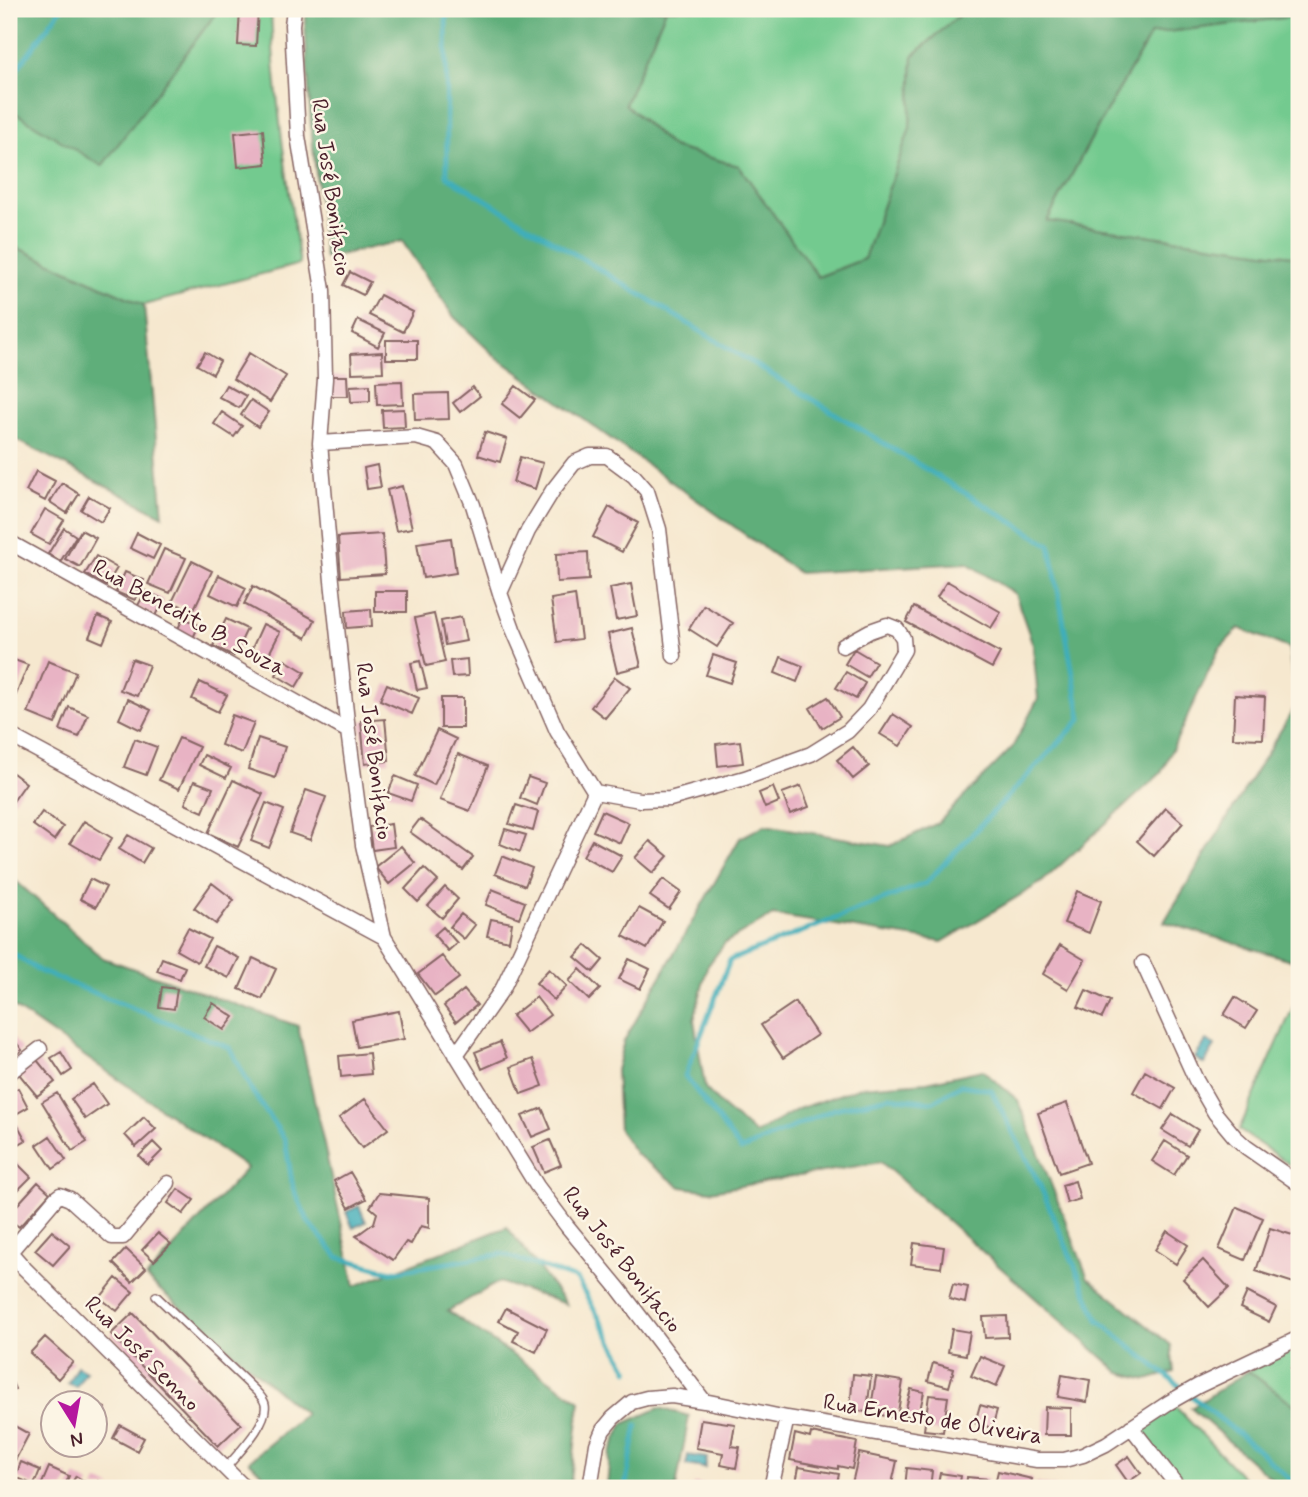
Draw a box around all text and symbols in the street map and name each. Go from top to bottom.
street label: Rua José Bonifacio [303,97,357,278]
street label: Rua Benedito B. Souza [87,553,292,685]
street label: Rua José Bonifacio [347,661,399,842]
street label: Rua José Bonifacio [555,1181,688,1340]
street label: Rua José Senno [77,1290,206,1419]
north arrow [38,1388,108,1458]
street label: Rua Ernesto de Oliveira [821,1388,1045,1452]
text: N [68,1426,86,1453]

